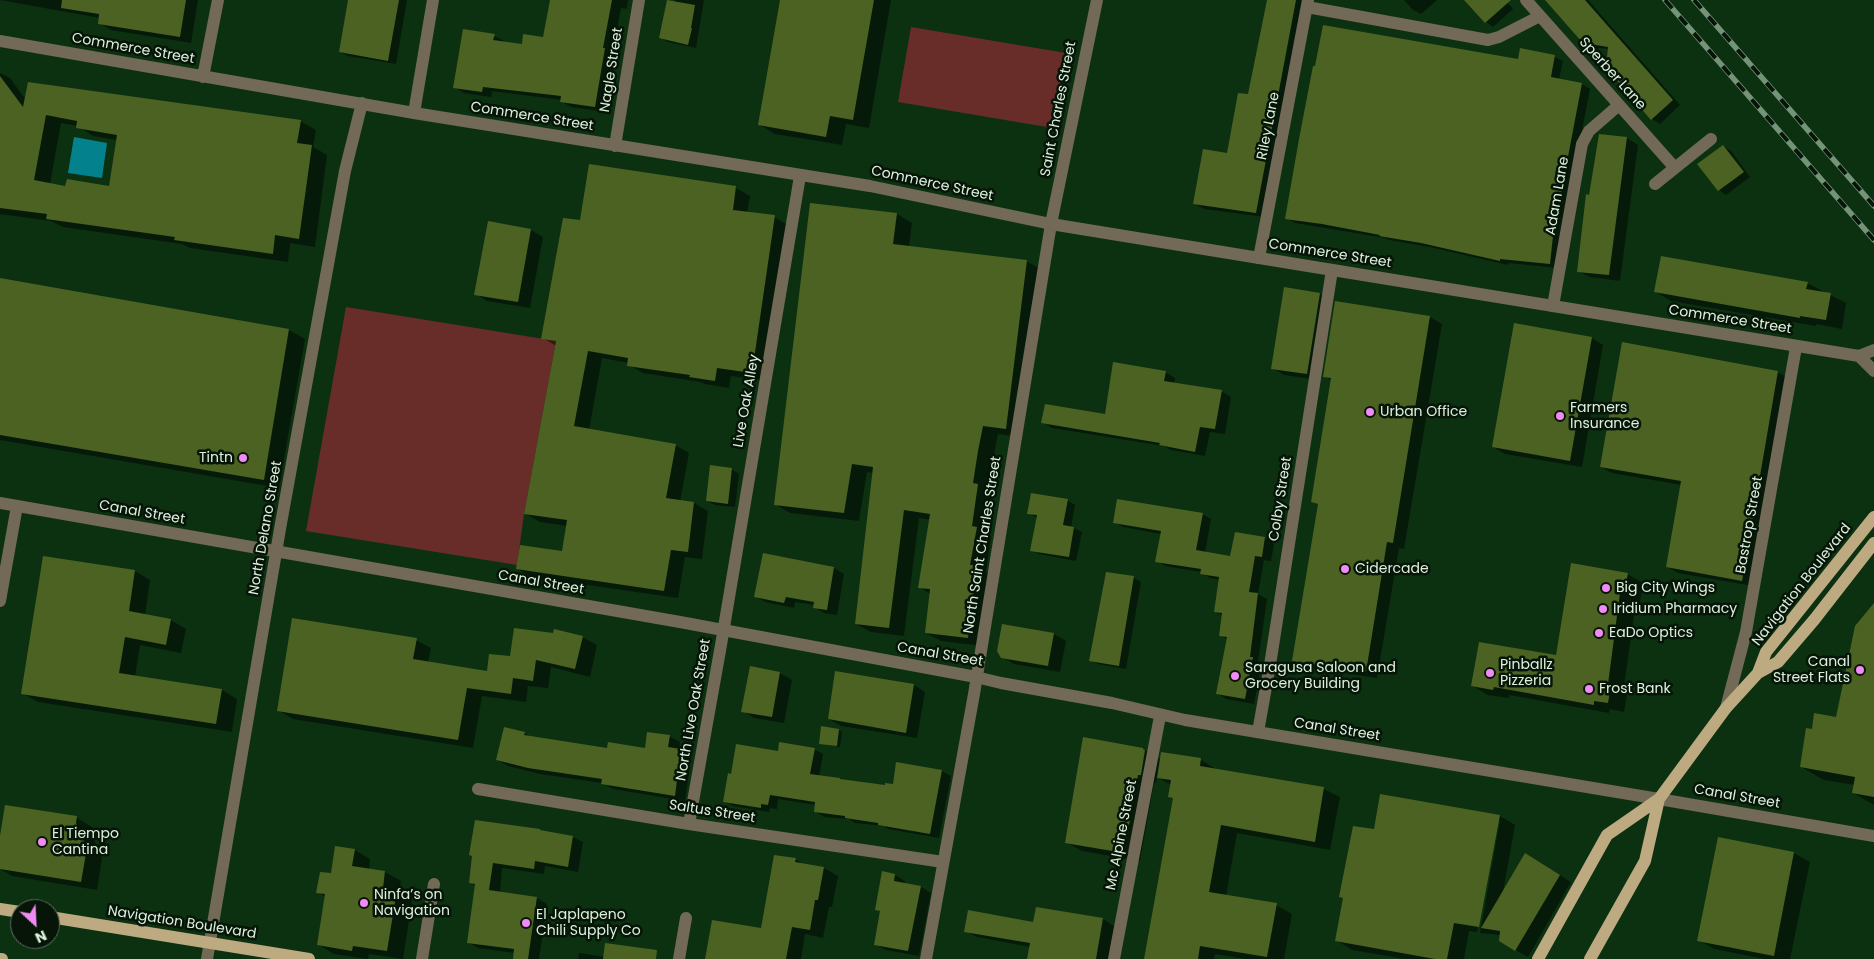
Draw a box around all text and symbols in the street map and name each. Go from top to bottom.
street label: Nagle Street [597,26,627,114]
street label: Commerce Street [70,30,196,68]
street label: Sperber Lane [1575,34,1649,114]
street label: Saint Charles Street [1038,40,1080,178]
street label: Riley Lane [1254,91,1284,161]
street label: Commerce Street [469,99,595,135]
street label: Adam Lane [1543,155,1573,237]
street label: Commerce Street [869,163,995,205]
street label: Commerce Street [1267,236,1393,272]
street label: Commerce Street [1667,302,1793,338]
street label: Live Oak Alley [731,353,763,449]
place label: Farmers Insurance [1570,400,1639,432]
place label: Urban Office [1380,404,1467,420]
marker: Urban Office [1364,406,1376,418]
marker: Farmers Insurance [1554,410,1566,422]
place label: Tintn [199,450,233,466]
marker: Tintn [237,452,249,464]
street label: North Saint Charles Street [961,455,1005,635]
street label: Colby Street [1266,456,1296,542]
street label: North Delano Street [246,460,286,596]
street label: Bastrop Street [1733,475,1767,575]
street label: Canal Street [98,497,186,529]
street label: Navigation Boulevard [1749,521,1855,649]
place label: Cidercade [1355,561,1429,577]
marker: Cidercade [1339,563,1351,575]
street label: Canal Street [497,567,585,599]
place label: Big City Wings [1616,580,1715,596]
marker: Big City Wings [1600,582,1612,594]
place label: Iridium Pharmacy [1613,601,1737,617]
marker: Iridium Pharmacy [1597,603,1609,615]
place label: EaDo Optics [1609,625,1693,641]
marker: EaDo Optics [1593,627,1605,639]
street label: North Live Oak Street [673,638,715,782]
street label: Canal Street [896,639,984,671]
place label: Canal Street Flats [1773,654,1850,686]
place label: Pinballz Pizzeria [1500,657,1553,690]
place label: Saragusa Saloon and Grocery Building [1245,660,1396,692]
marker: Canal Street Flats [1854,664,1866,676]
marker: Pinballz Pizzeria [1484,667,1496,679]
marker: Saragusa Saloon and Grocery Building [1229,670,1241,682]
place label: Frost Bank [1599,681,1671,697]
marker: Frost Bank [1583,683,1595,695]
street label: Canal Street [1293,715,1381,745]
street label: Mc Alpine Street [1103,778,1141,892]
street label: Canal Street [1693,781,1781,813]
street label: Saltus Street [668,797,756,827]
place label: El Tiempo Cantina [52,826,119,859]
marker: El Tiempo Cantina [36,836,48,848]
place label: Ninfa’s on Navigation [374,887,450,920]
marker: Ninfa’s on Navigation [358,897,370,909]
north arrow [10,899,60,949]
street label: Navigation Boulevard [106,903,258,943]
place label: El Japlapeno Chili Supply Co [536,907,641,940]
marker: El Japlapeno Chili Supply Co [520,917,532,929]
text: N [32,925,50,948]

